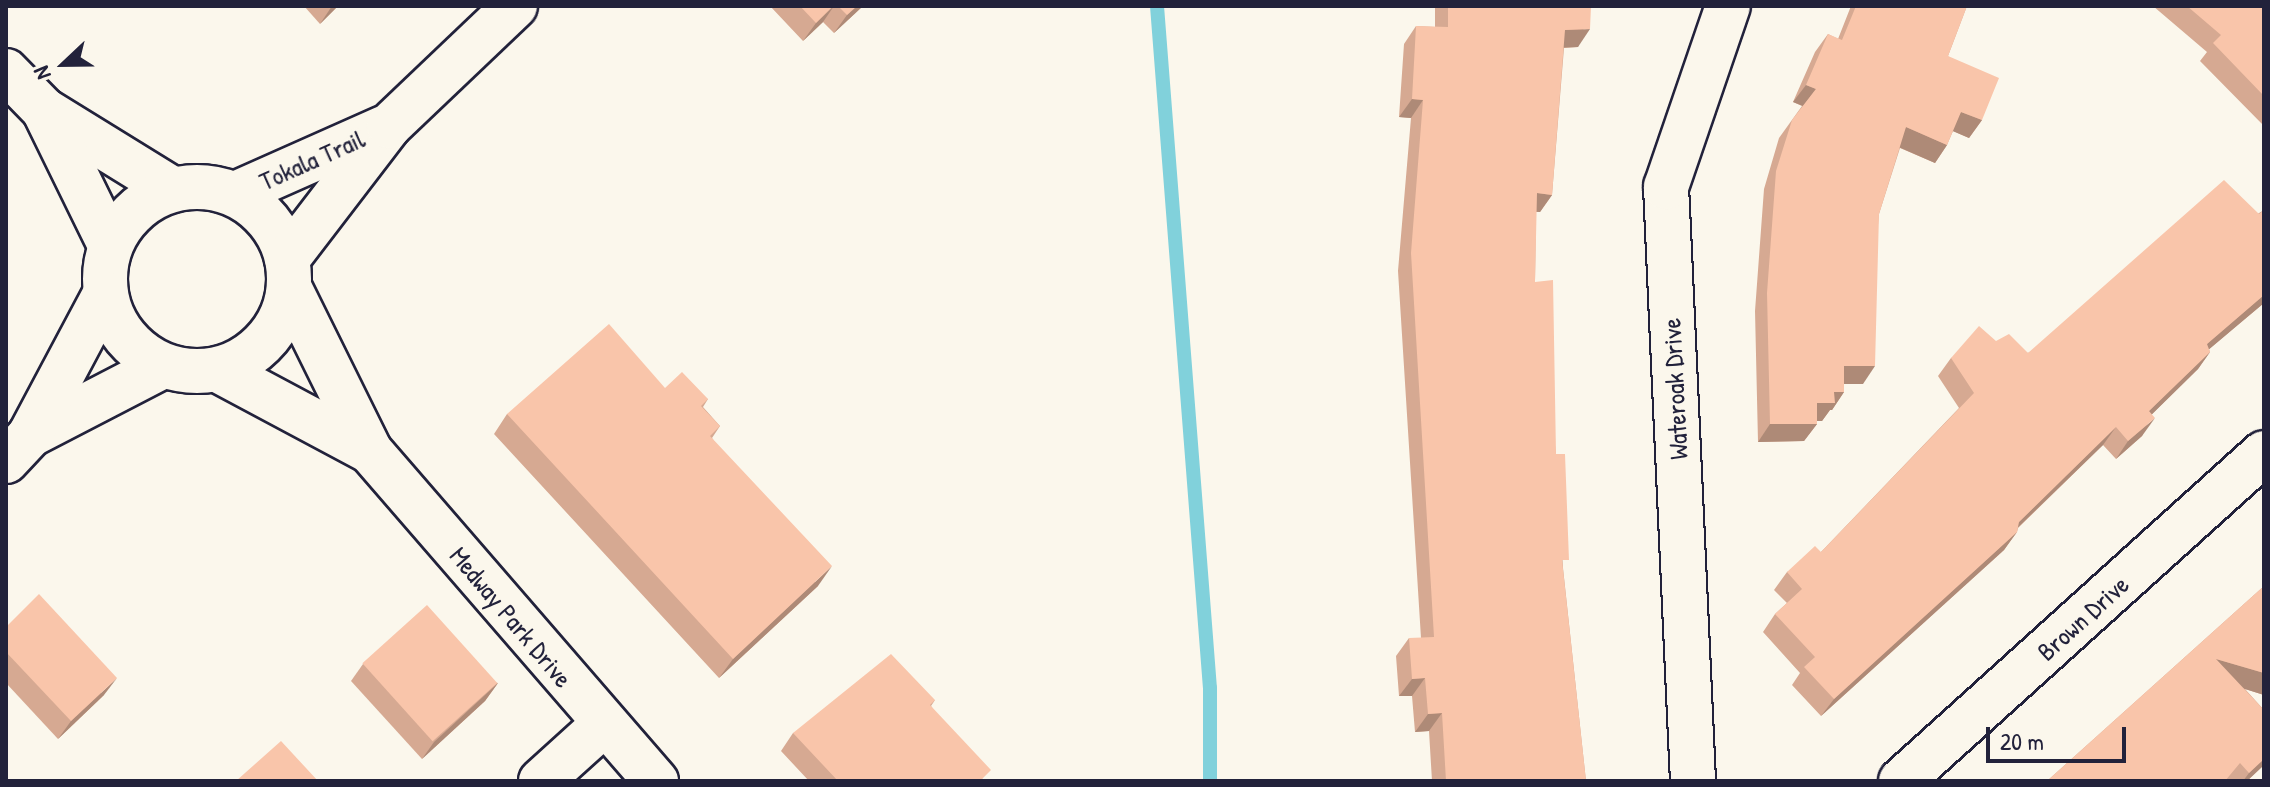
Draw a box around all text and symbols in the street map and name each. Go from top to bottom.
north arrow [24,24,104,104]
text: N [26,62,58,84]
street label: Tokala Trail [255,123,369,197]
street label: Wateroak Drive [1656,317,1694,461]
street label: Medway Park Drive [443,540,579,694]
street label: Brown Drive [2031,569,2135,667]
scale bar [1990,711,2130,761]
text: 20 m [2000,725,2044,757]

